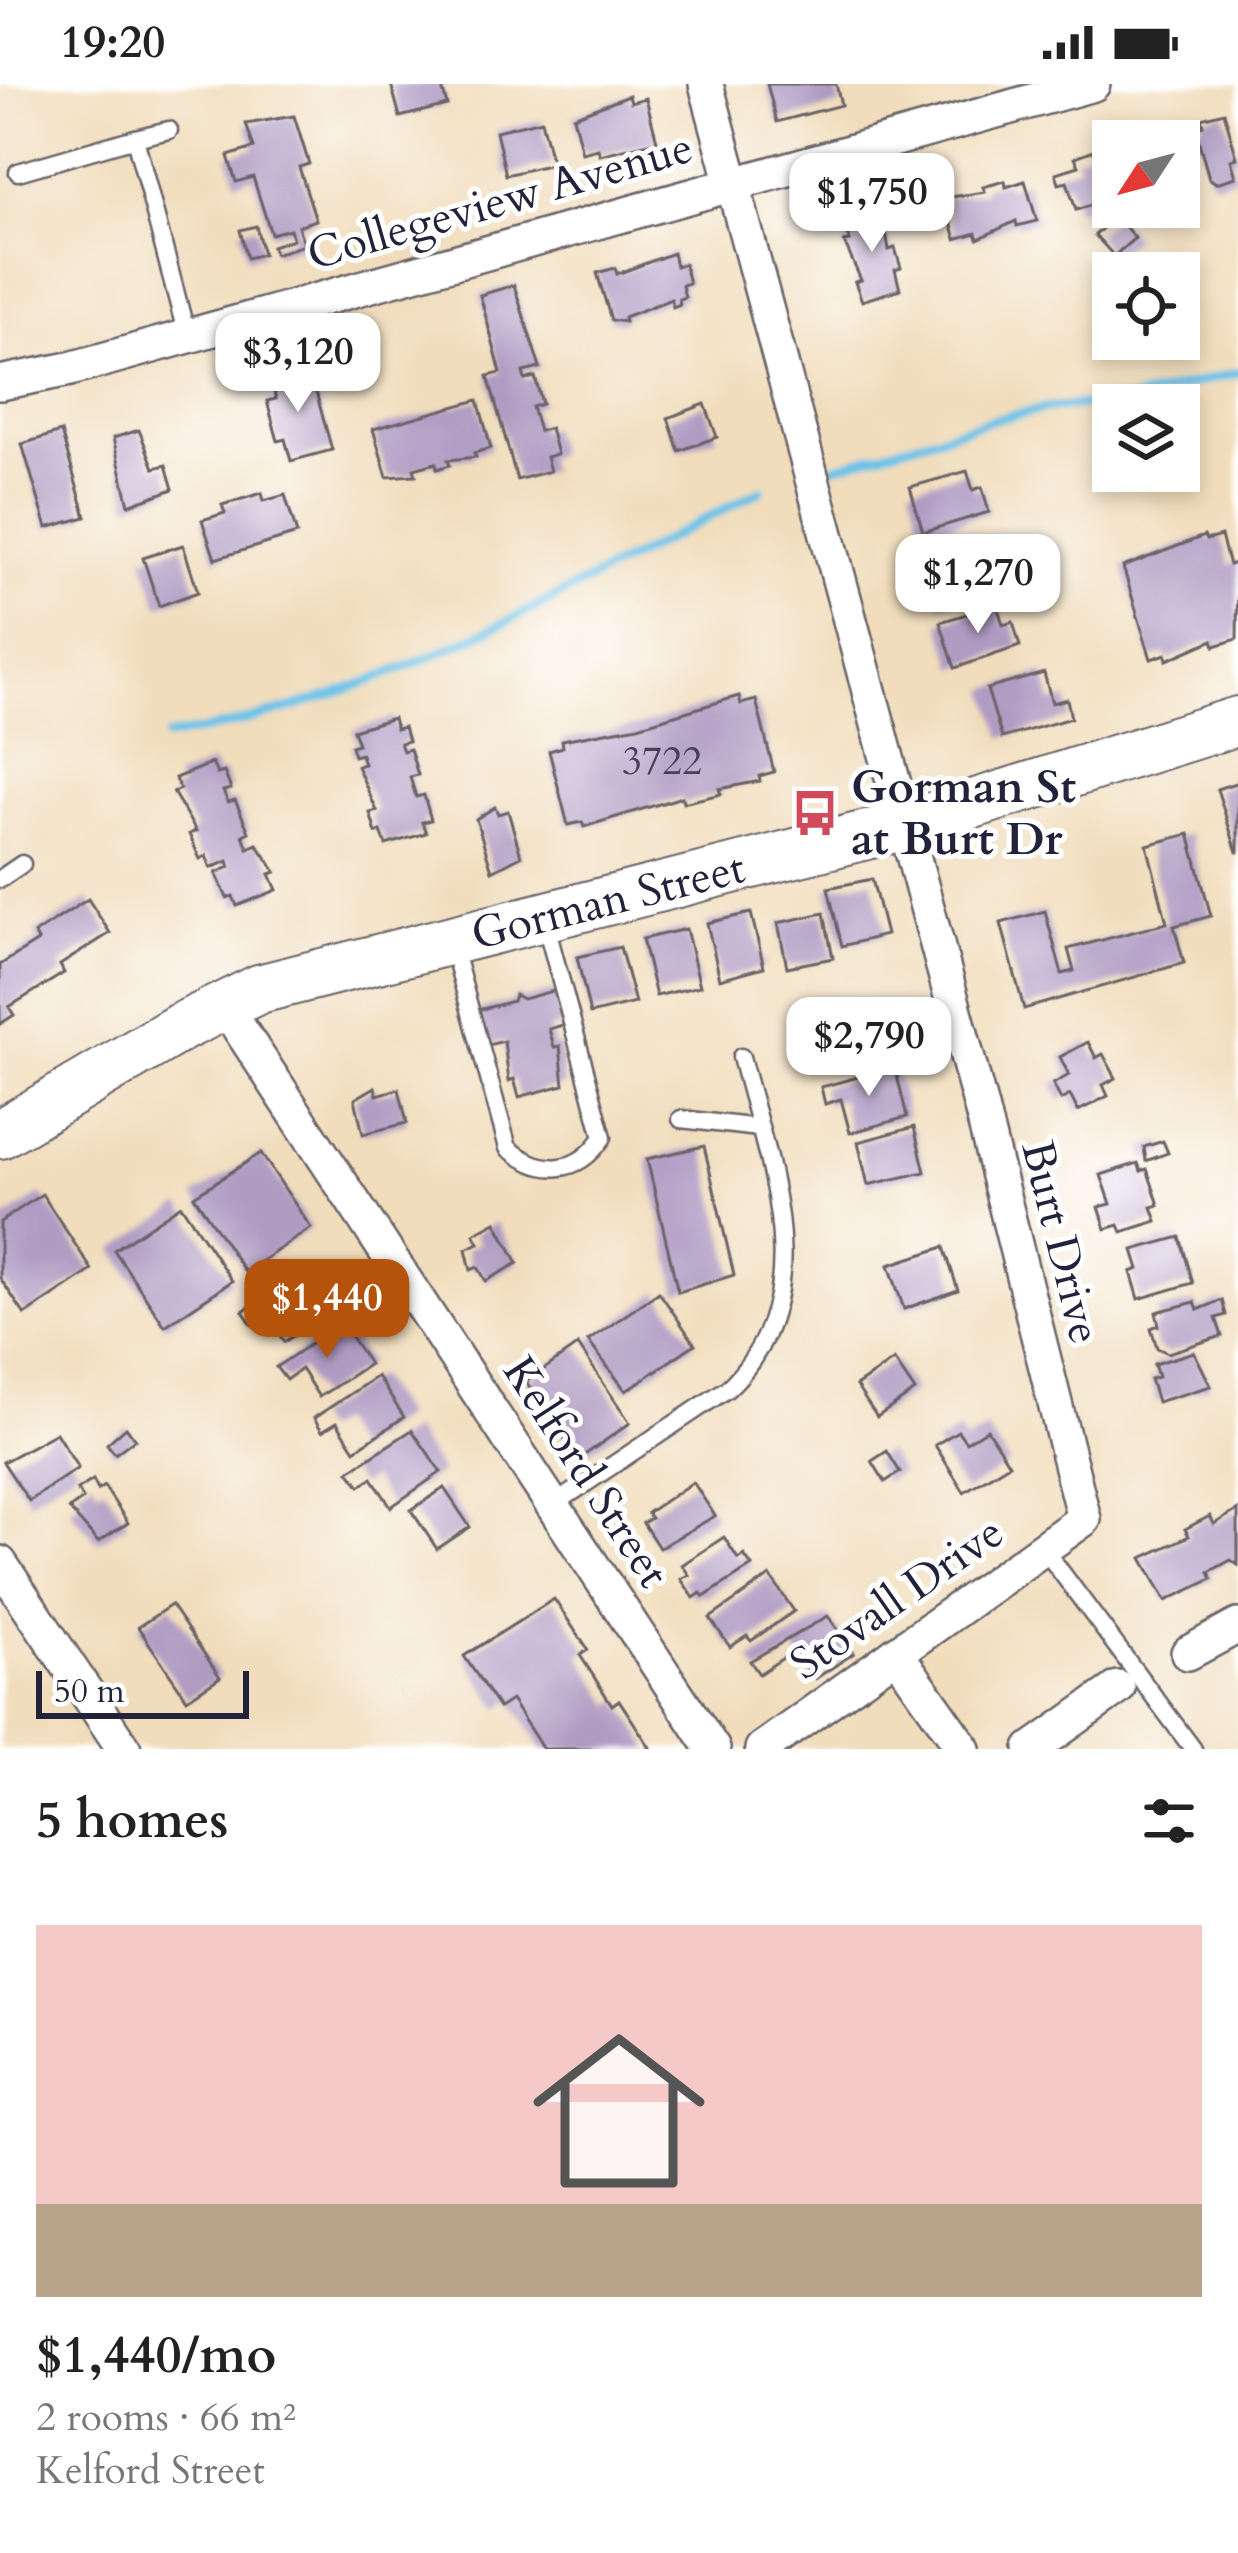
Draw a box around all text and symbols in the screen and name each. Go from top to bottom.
text: 19:20 [60,12,165,73]
street label: Collegeview Avenue [300,117,700,285]
north arrow [1092,120,1200,228]
map controls [1092,120,1200,492]
pin: $1,750 [774,153,970,255]
text: $1,750 [816,165,928,218]
button: locate [1092,252,1200,360]
pin: $3,120 [200,313,396,415]
text: $3,120 [242,325,354,378]
button: layers [1092,384,1200,492]
pin: $1,270 [880,534,1076,636]
text: $1,270 [922,546,1034,599]
house number: 3722 [622,735,702,788]
place label: Gorman St at Burt Dr [851,757,1076,870]
bus stop icon: Gorman St at Burt Dr [790,788,840,838]
street label: Gorman Street [465,837,751,964]
pin: $2,790 [771,997,967,1099]
text: $2,790 [813,1009,925,1062]
street label: Burt Drive [1006,1134,1116,1350]
pin: $1,440 [229,1259,425,1361]
text: $1,440 [271,1271,383,1324]
street label: Kelford Street [488,1345,684,1599]
street label: Stovall Drive [778,1502,1016,1694]
scale bar [36,1665,249,1718]
text: 50 m [54,1669,125,1714]
text: 5 homes [36,1786,228,1856]
icon: filters [1136,1788,1202,1854]
icon: home [511,2003,727,2219]
text: $1,440/mo [36,2321,276,2391]
text: 2 rooms · 66 m² [36,2391,296,2444]
text: Kelford Street [36,2444,265,2497]

